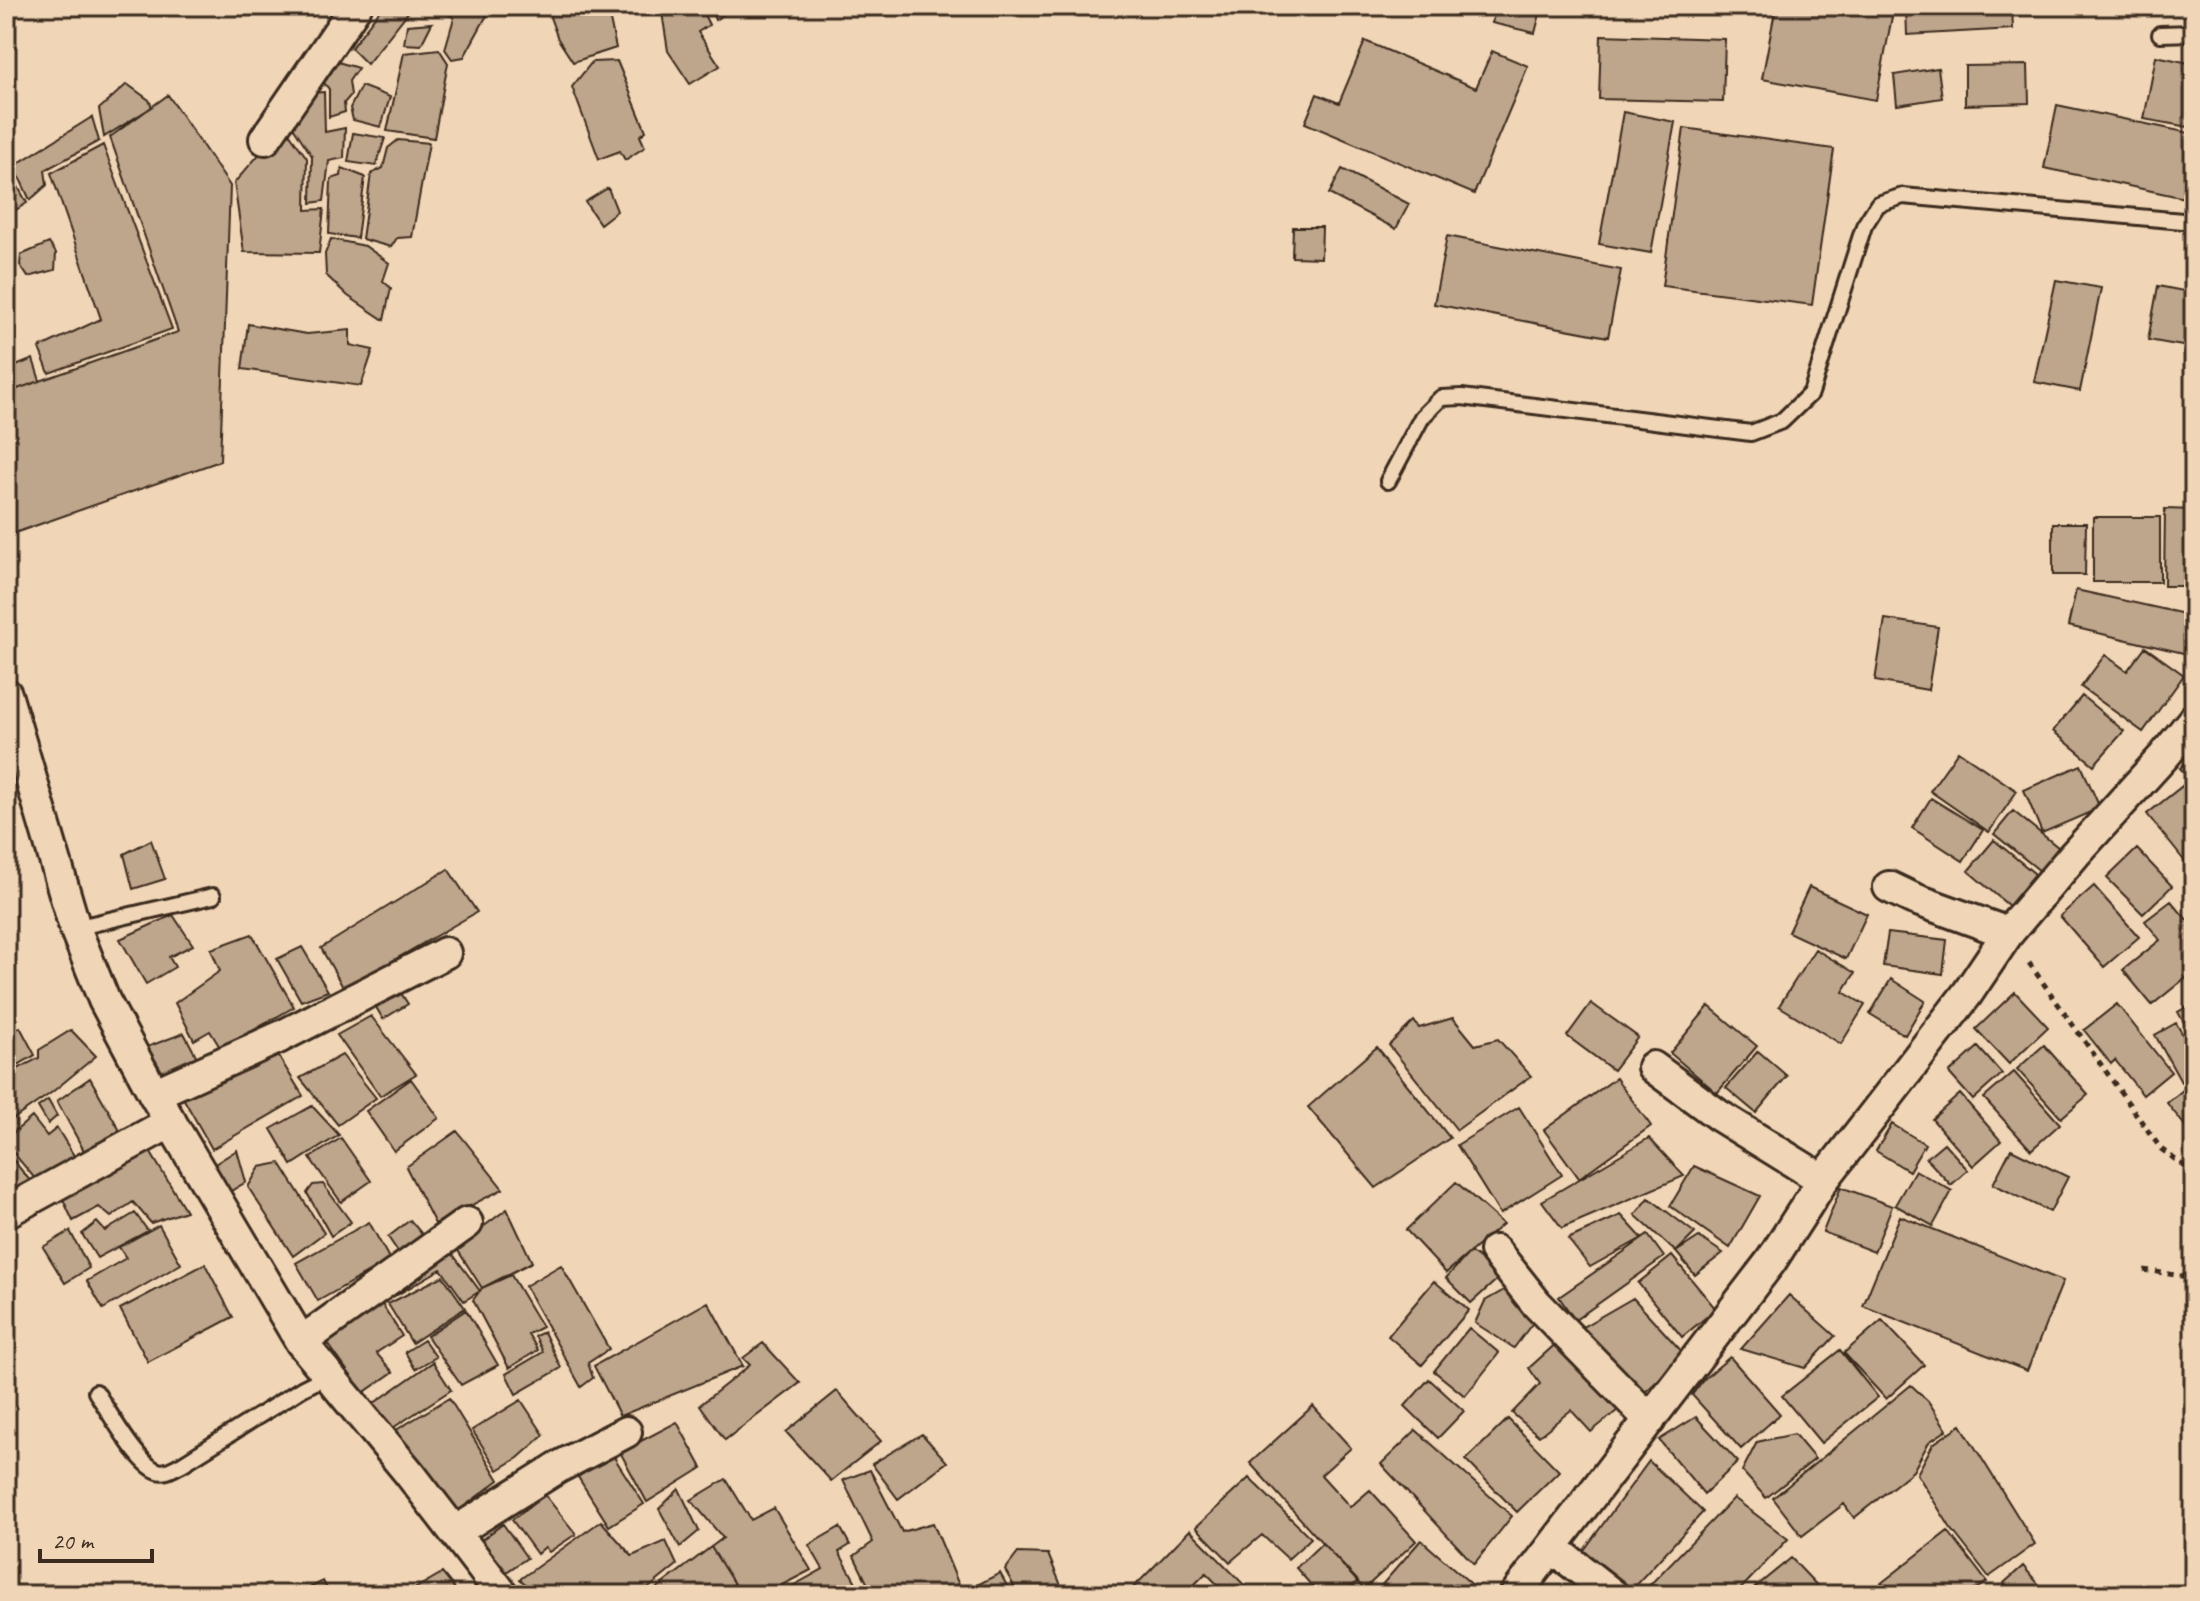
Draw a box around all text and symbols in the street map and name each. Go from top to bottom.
scale bar [40,1513,152,1563]
text: 20 m [52,1526,95,1556]

